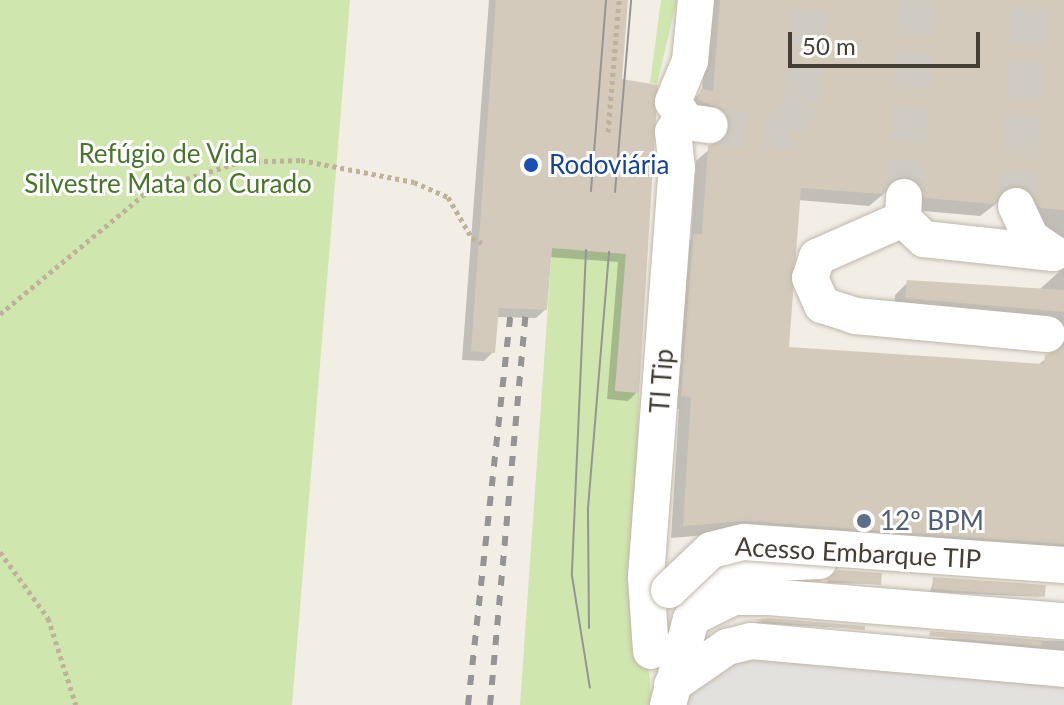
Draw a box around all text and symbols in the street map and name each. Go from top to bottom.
scale bar [792,16,984,66]
text: 50 m [802,31,856,60]
park label: Refúgio de Vida Silvestre Mata do Curado [24,138,312,200]
place label: Rodoviária [549,149,669,181]
marker: Rodoviária [520,154,542,176]
street label: TI Tip [644,347,680,415]
place label: 12º BPM [880,505,984,537]
marker: 12º BPM [855,512,873,530]
street label: Acesso Embarque TIP [734,531,982,575]

